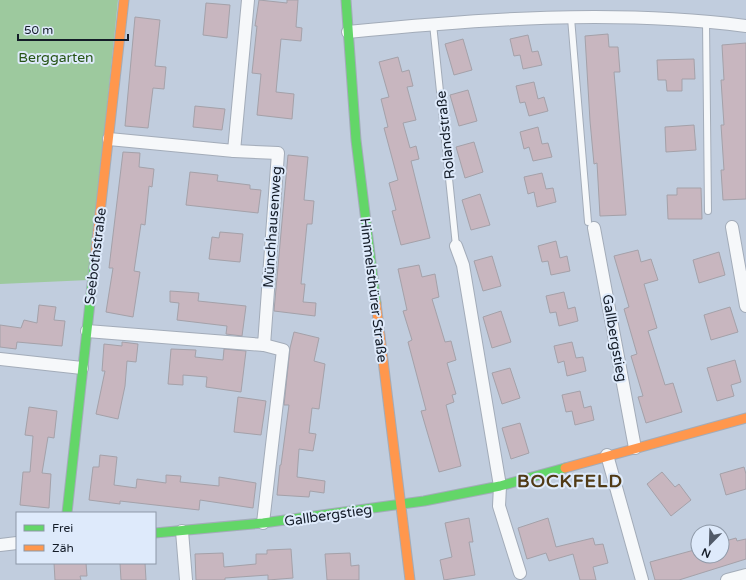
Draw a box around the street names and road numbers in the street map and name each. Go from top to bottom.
street label: Rolandstraße [432,90,459,180]
street label: Münchhausenweg [260,166,285,289]
street label: Seebothstraße [81,207,110,305]
street label: Himmelsthürer Straße [356,217,391,363]
street label: Gallbergstieg [598,293,631,383]
street label: Gallbergstieg [283,501,373,530]

